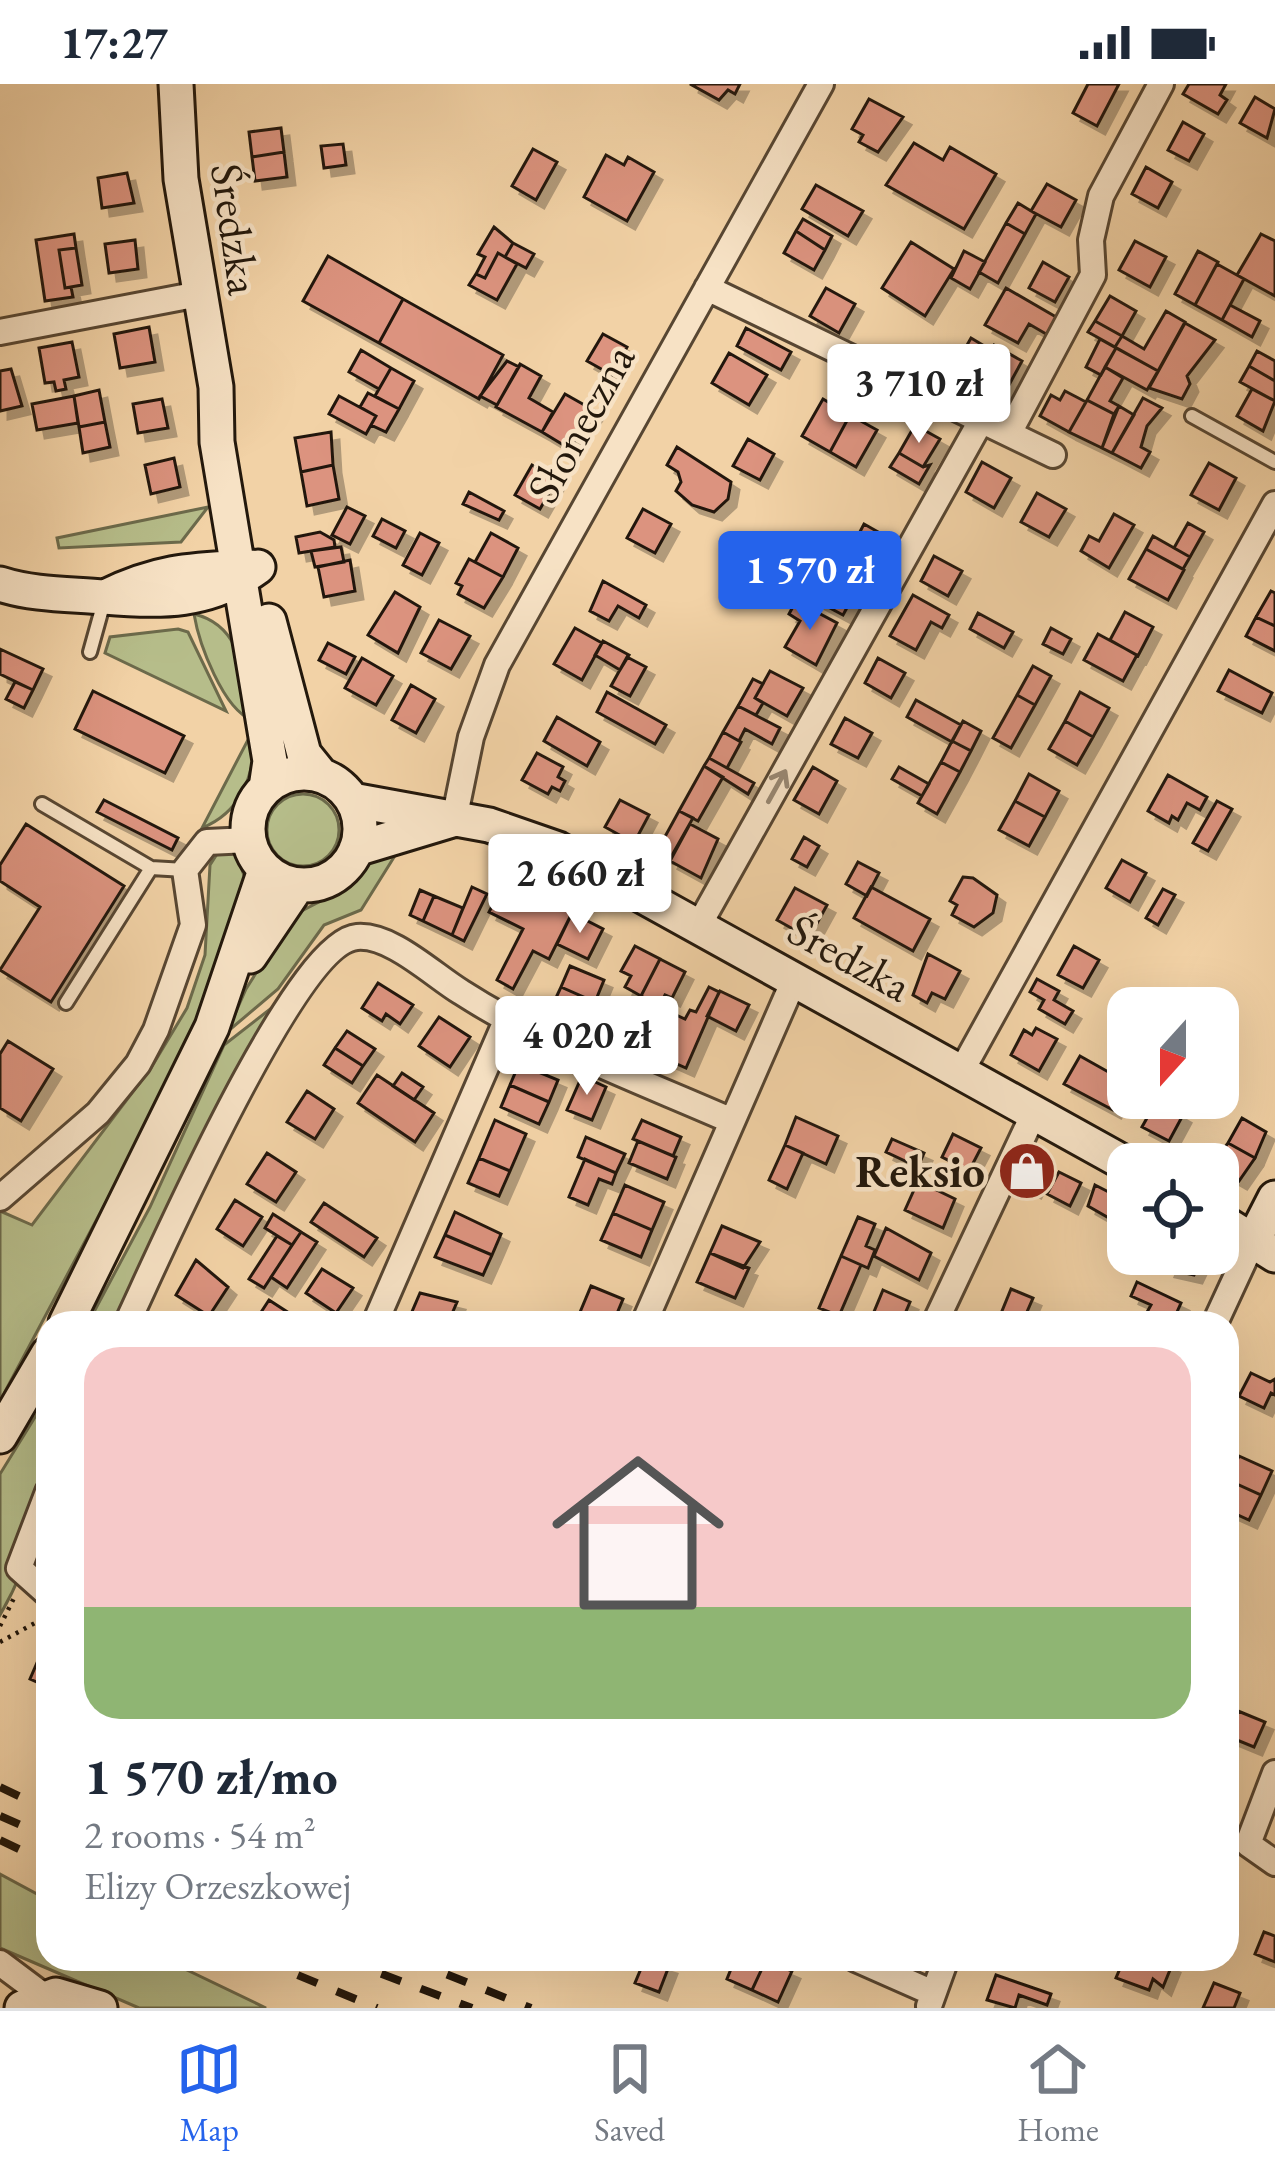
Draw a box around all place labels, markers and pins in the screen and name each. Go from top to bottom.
pin: 3 710 zł [795,344,1043,446]
pin: 1 570 zł [686,531,934,633]
pin: 2 660 zł [456,834,704,936]
pin: 4 020 zł [463,996,711,1098]
shop icon: Reksio [996,1140,1058,1202]
place label: Reksio [855,1142,985,1200]

